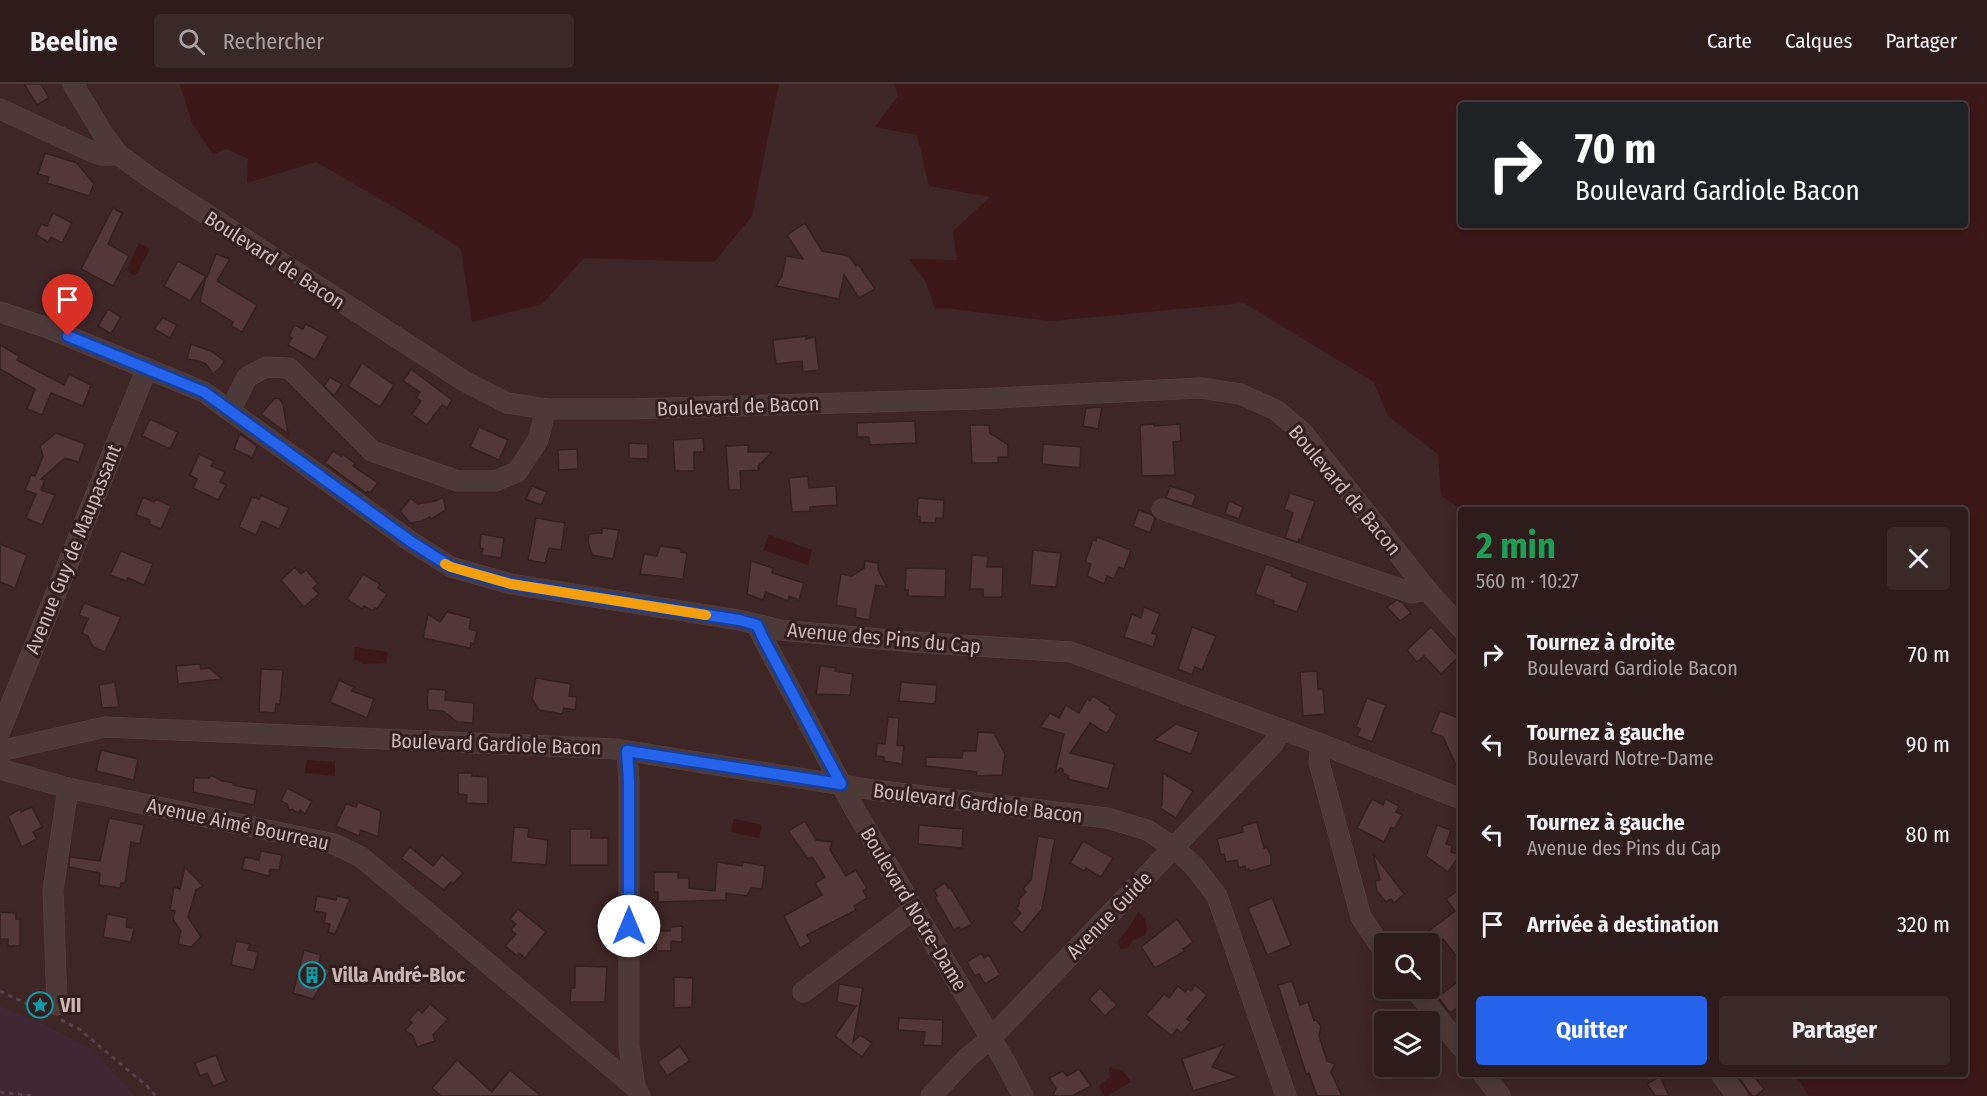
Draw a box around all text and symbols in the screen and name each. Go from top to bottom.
search box [154,14,574,68]
text: Beeline [30,25,118,58]
icon: search [175,25,208,58]
text: Rechercher [223,28,324,55]
text: Carte [1707,28,1752,54]
text: Calques [1785,28,1852,54]
text: Partager [1885,28,1957,54]
text: 70 m [1575,124,1656,174]
icon: right [1476,126,1554,204]
text: Boulevard Gardiole Bacon [1575,175,1860,207]
street label: Boulevard de Bacon [200,206,350,314]
pin [42,274,93,336]
icon: arrive [51,283,84,316]
street label: Boulevard de Bacon [656,391,820,421]
street label: Boulevard de Bacon [1284,420,1406,560]
street label: Avenue Guy de Maupassant [20,440,126,657]
text: 2 min [1476,524,1556,568]
button: close [1887,527,1950,590]
text: 560 m · 10:27 [1476,569,1578,593]
street label: Avenue des Pins du Cap [786,618,982,658]
text: Tournez à droite [1527,629,1675,656]
icon: right [1476,638,1509,671]
text: 70 m [1908,641,1950,668]
text: Boulevard Gardiole Bacon [1527,656,1738,680]
text: Tournez à gauche [1527,719,1685,746]
street label: Boulevard Gardiole Bacon [390,728,602,760]
icon: left [1476,728,1509,761]
text: 90 m [1906,731,1950,758]
text: Boulevard Notre-Dame [1527,746,1714,770]
street label: Boulevard Gardiole Bacon [872,778,1084,828]
street label: Avenue Aimé Bourreau [145,793,331,855]
text: Tournez à gauche [1527,809,1685,836]
icon: left [1476,818,1509,851]
text: 80 m [1905,821,1950,848]
street label: Boulevard Notre-Dame [856,823,972,995]
text: Avenue des Pins du Cap [1527,836,1721,860]
street label: Avenue Guide [1061,866,1157,964]
position arrow [597,894,661,958]
icon: arrive [1476,908,1509,941]
text: Arrivée à destination [1527,911,1719,938]
text: 320 m [1897,911,1950,938]
map controls [1374,933,1440,1077]
button: search [1374,933,1440,999]
building icon: Villa André-Bloc [297,960,327,990]
place label: Villa André-Bloc [331,963,465,987]
place icon: VII [25,990,55,1020]
place label: VII [59,993,81,1017]
button: Quitter [1476,996,1707,1065]
button: Partager [1719,996,1950,1065]
button: layers [1374,1011,1440,1077]

